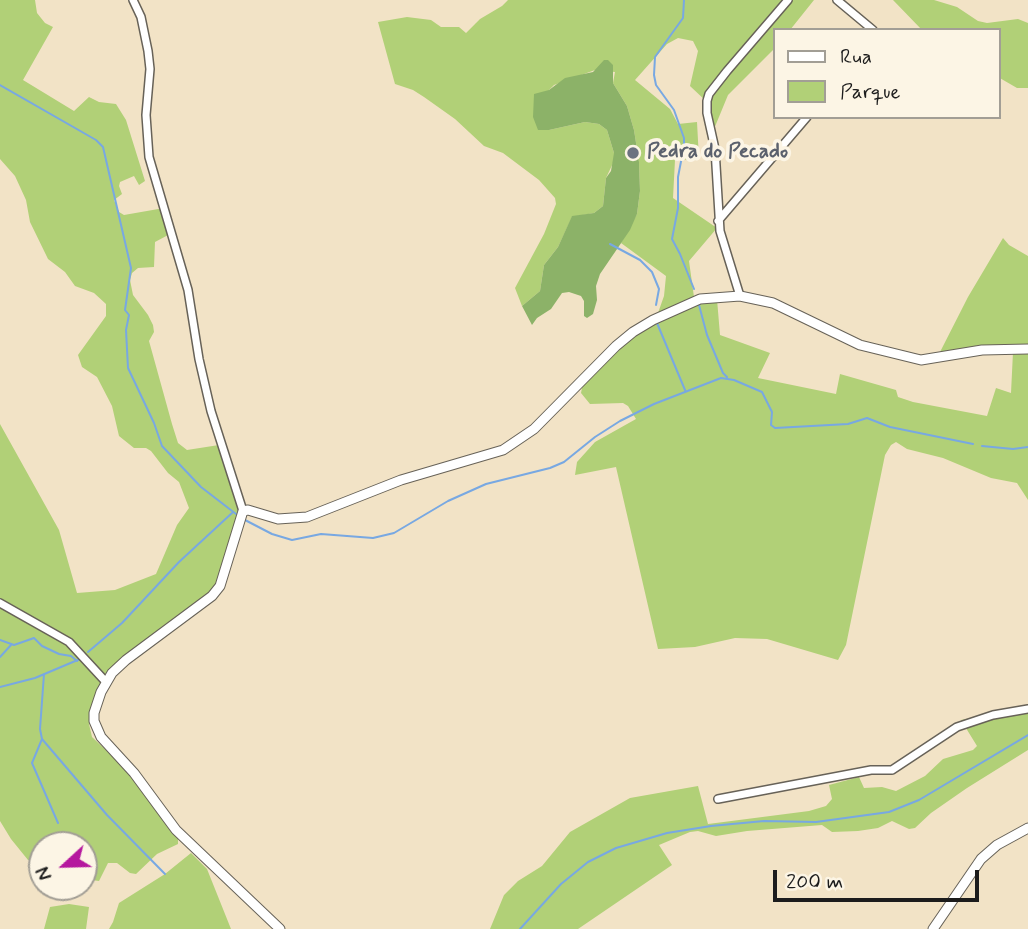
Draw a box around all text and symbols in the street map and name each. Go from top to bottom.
legend [772,28,1000,119]
text: Rua [840,43,872,71]
text: Parque [840,78,900,106]
place label: Pedra do Pecado [647,140,788,166]
marker: Pedra do Pecado [625,145,641,161]
north arrow [28,831,98,901]
scale bar [776,856,982,900]
text: N [31,863,59,884]
text: 200 m [786,868,843,896]

